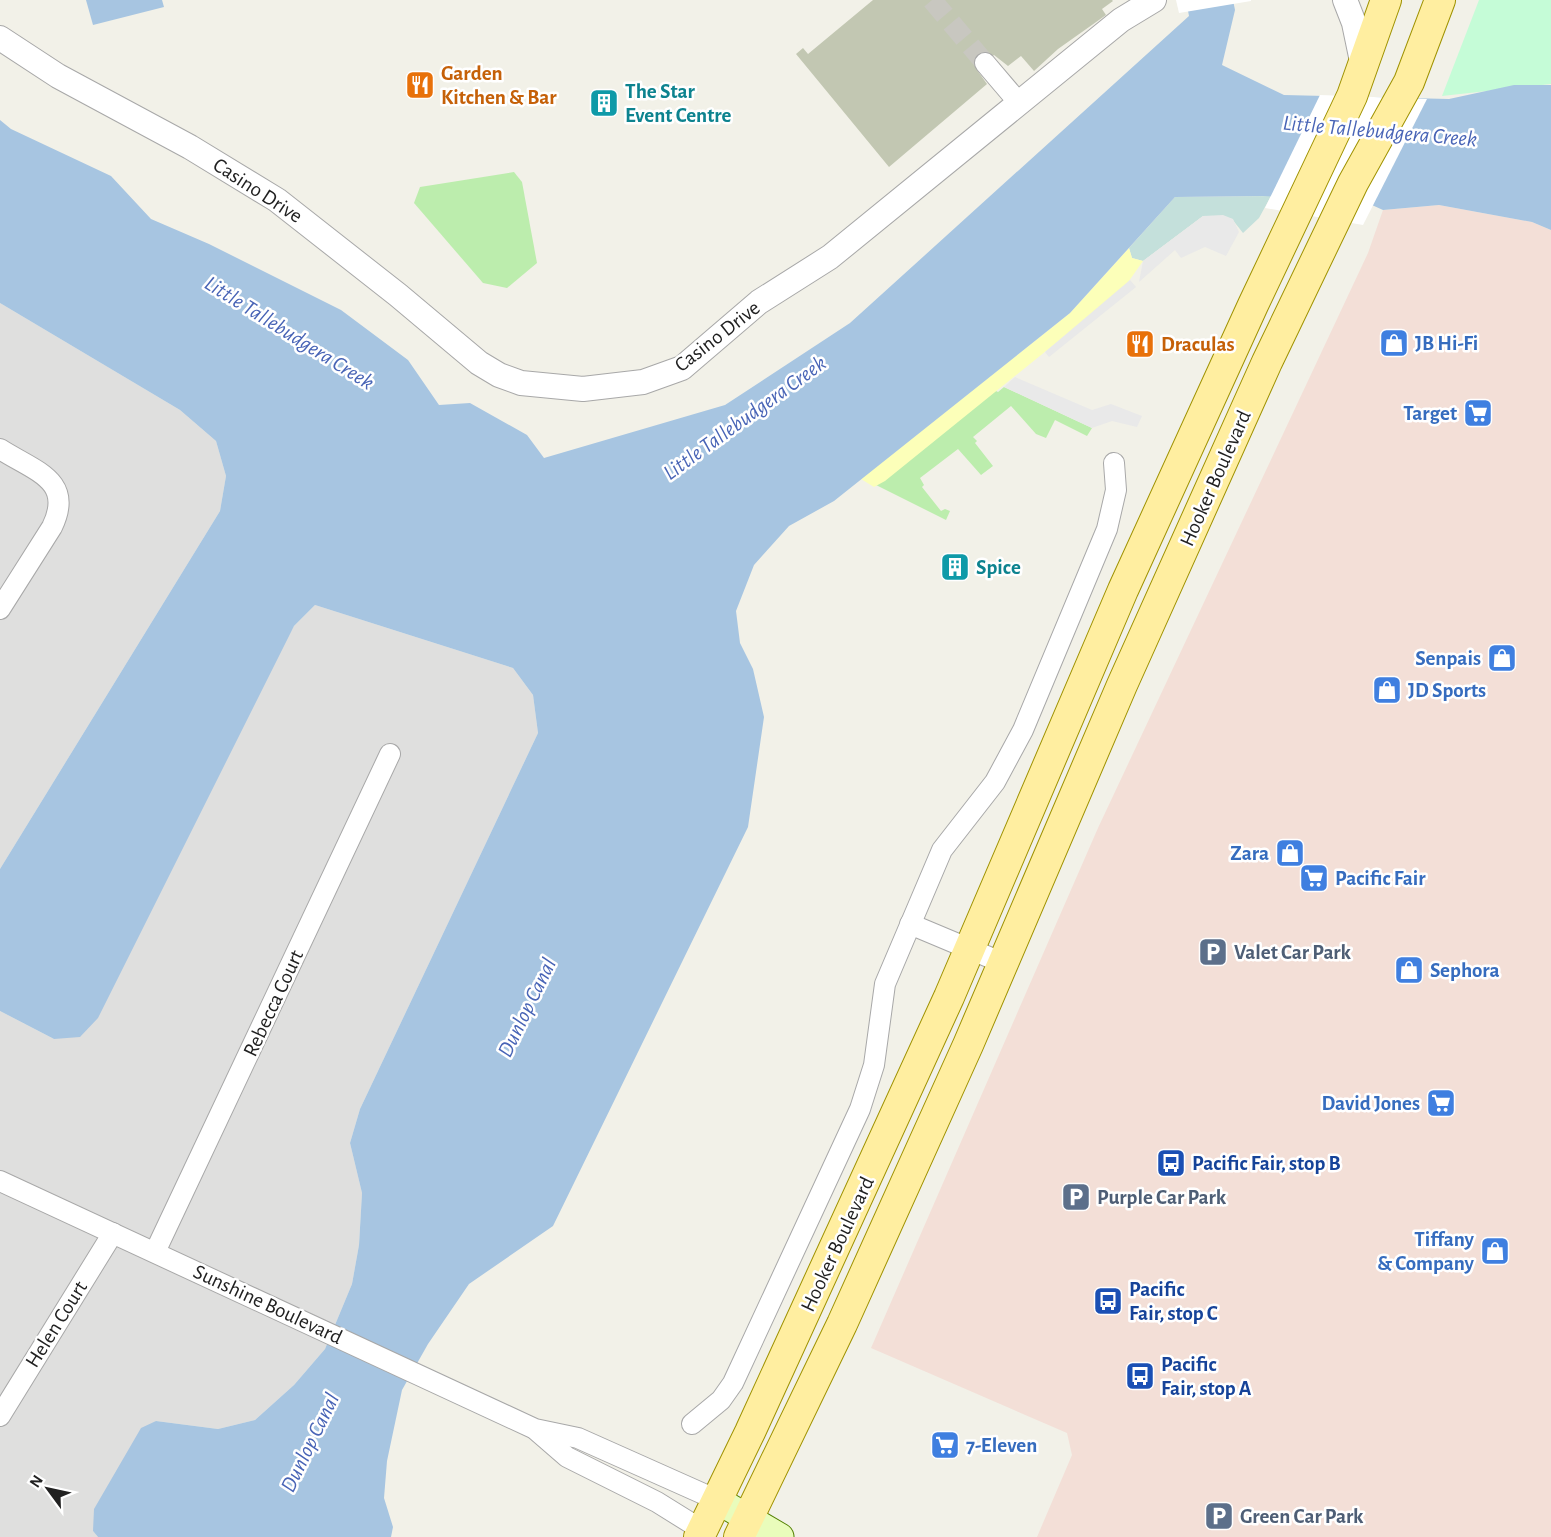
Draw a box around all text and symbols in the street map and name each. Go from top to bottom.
place label: Garden Kitchen & Bar [441,63,557,108]
restaurant icon: Garden Kitchen & Bar [404,69,436,101]
place label: The Star Event Centre [625,81,732,126]
building icon: The Star Event Centre [588,87,620,119]
water label: Little Tallebudgera Creek [1282,112,1478,150]
street label: Casino Drive [209,154,306,227]
water label: Little Tallebudgera Creek [201,272,378,394]
street label: Casino Drive [671,297,764,376]
shop icon: JB Hi-Fi [1378,327,1410,359]
restaurant icon: Draculas [1124,328,1156,360]
place label: JB Hi-Fi [1415,333,1478,354]
place label: Draculas [1161,334,1235,355]
water label: Little Tallebudgera Creek [659,352,830,484]
supermarket icon: Target [1462,397,1494,429]
place label: Target [1403,403,1457,424]
street label: Hooker Boulevard [1176,407,1255,549]
building icon: Spice [939,551,971,583]
place label: Spice [976,557,1021,578]
shop icon: Senpais [1486,642,1518,674]
place label: Senpais [1415,648,1481,669]
shop icon: JD Sports [1371,674,1403,706]
place label: JD Sports [1408,680,1486,701]
shop icon: Zara [1274,837,1306,869]
place label: Zara [1230,843,1269,864]
supermarket icon: Pacific Fair [1298,862,1330,894]
place label: Pacific Fair [1335,868,1426,889]
parking icon: Valet Car Park [1197,936,1229,968]
place label: Valet Car Park [1234,942,1351,963]
street label: Rebecca Court [240,946,307,1060]
water label: Dunlop Canal [494,954,561,1061]
shop icon: Sephora [1393,954,1425,986]
place label: Sephora [1430,960,1500,981]
supermarket icon: David Jones [1425,1087,1457,1119]
place label: David Jones [1321,1093,1420,1114]
bus stop icon: Pacific Fair, stop B [1155,1147,1187,1179]
place label: Pacific Fair, stop B [1192,1153,1341,1174]
street label: Hooker Boulevard [797,1173,878,1315]
parking icon: Purple Car Park [1060,1181,1092,1213]
place label: Purple Car Park [1097,1187,1227,1208]
place label: Tiffany & Company [1377,1229,1475,1274]
shop icon: Tiffany & Company [1479,1235,1511,1267]
street label: Sunshine Boulevard [190,1261,346,1348]
street label: Helen Court [22,1277,91,1371]
place label: Pacific Fair, stop C [1129,1279,1218,1324]
bus stop icon: Pacific Fair, stop C [1092,1285,1124,1317]
place label: Pacific Fair, stop A [1161,1354,1252,1399]
bus stop icon: Pacific Fair, stop A [1124,1360,1156,1392]
water label: Dunlop Canal [277,1389,344,1496]
supermarket icon: 7-Eleven [929,1429,961,1461]
place label: 7-Eleven [966,1435,1037,1456]
north arrow [18,1459,78,1519]
text: N [27,1472,46,1490]
parking icon: Green Car Park [1203,1500,1235,1532]
place label: Green Car Park [1240,1506,1364,1527]

